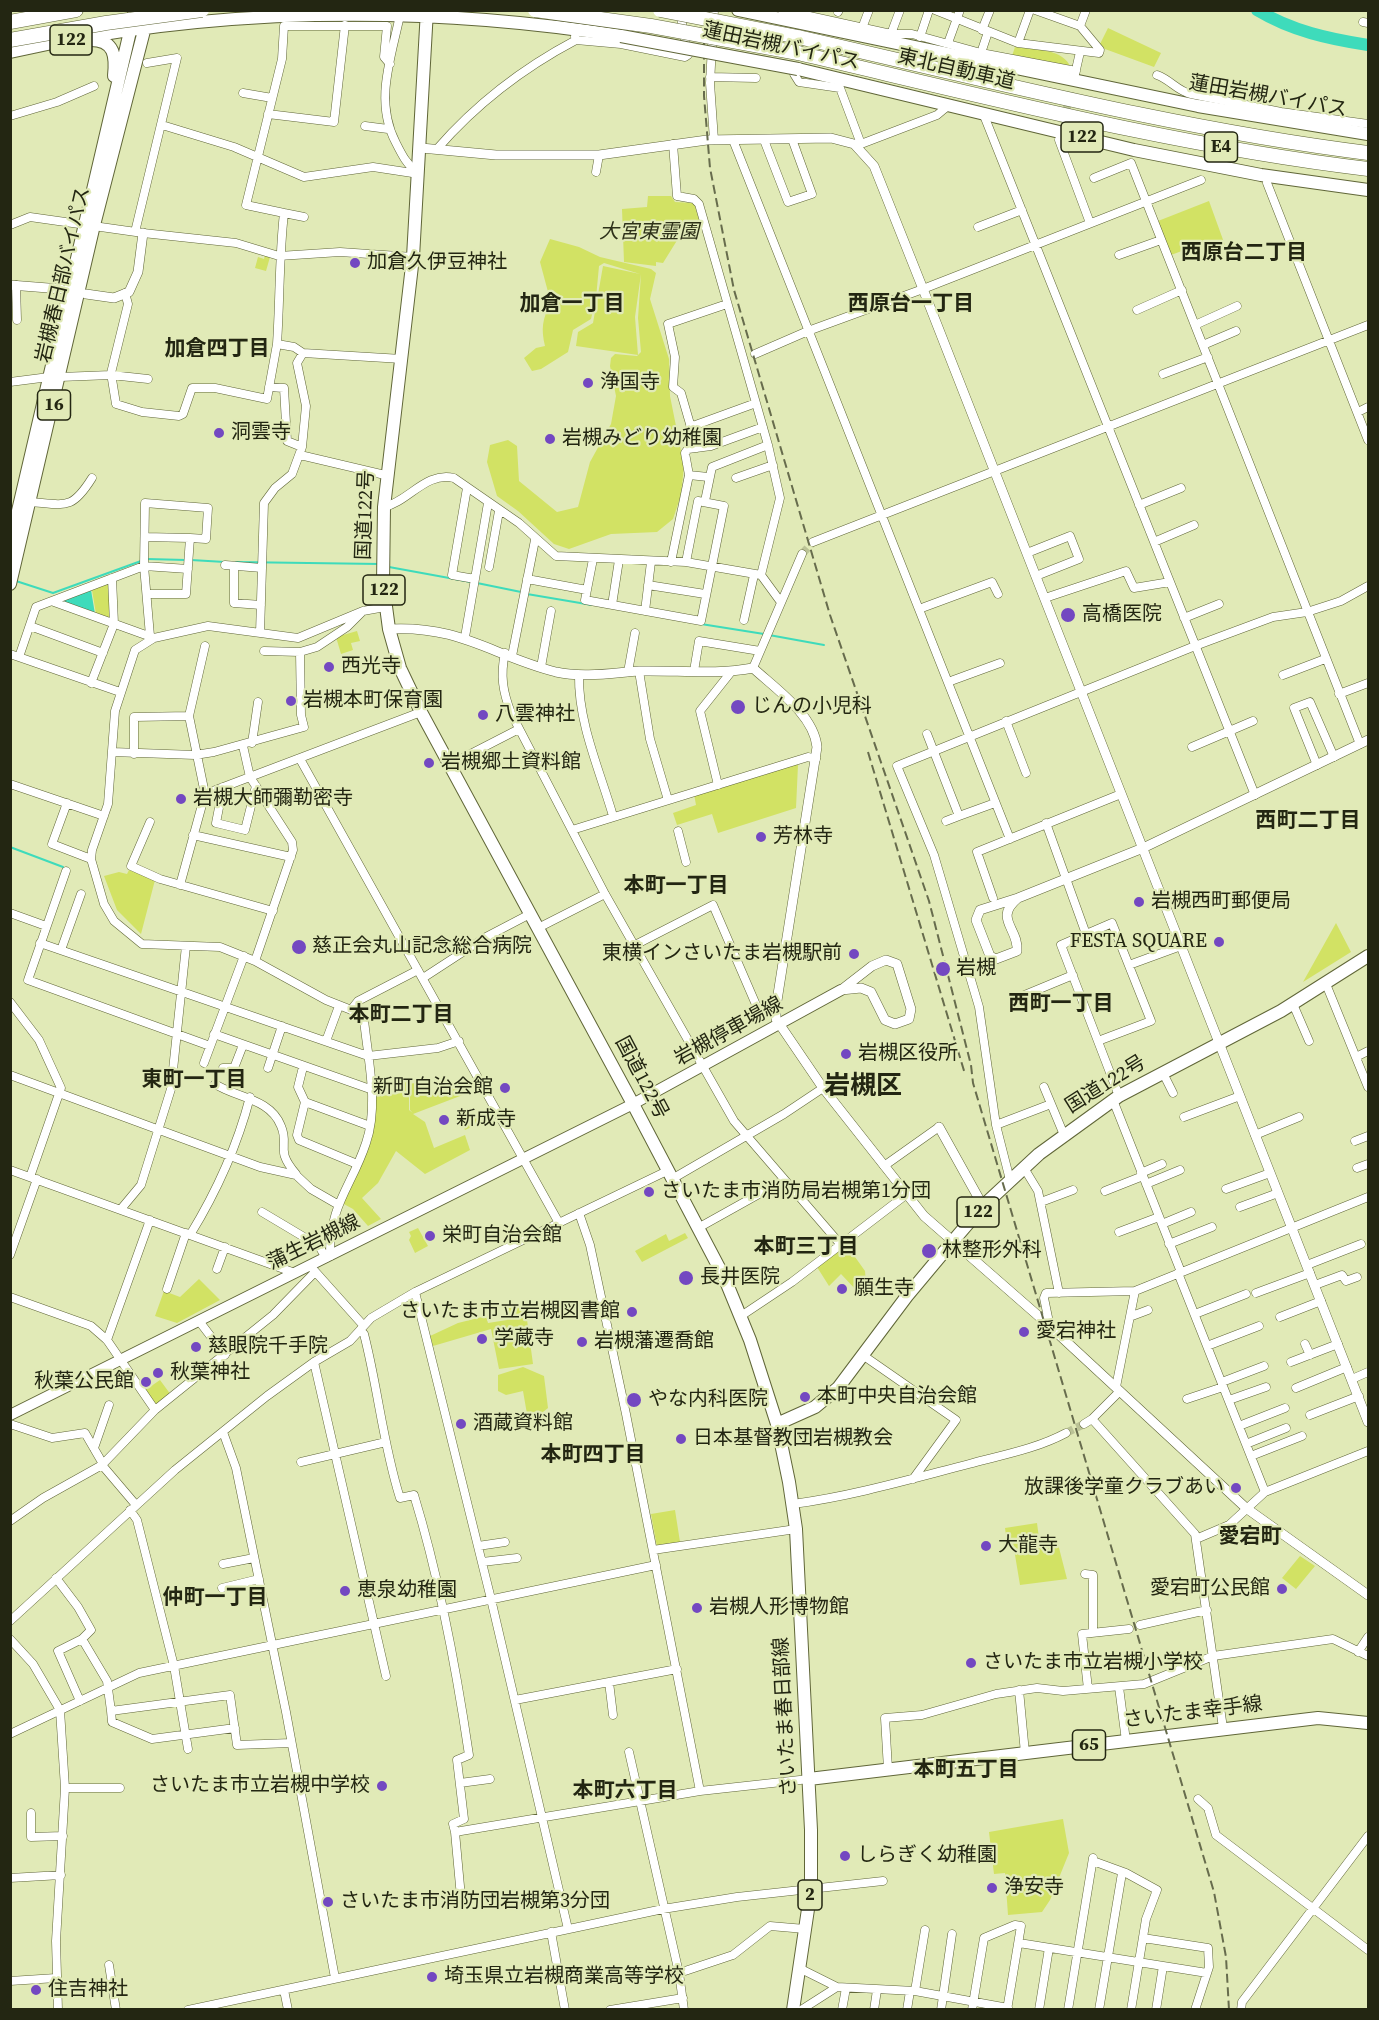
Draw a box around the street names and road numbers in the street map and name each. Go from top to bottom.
street label: 蓮田岩槻バイパス [700,19,862,75]
road number: 122 [50,25,92,55]
street label: 東北自動車道 [895,45,1017,95]
street label: 蓮田岩槻バイパス [1187,71,1349,123]
road number: 122 [1061,122,1103,152]
road number: E4 [1204,132,1238,162]
street label: 岩槻春日部バイパス [32,185,96,365]
road number: 16 [38,390,70,420]
street label: 国道122号 [352,470,380,560]
road number: 122 [363,575,405,605]
street label: 岩槻停車場線 [671,992,787,1072]
street label: 国道122号 [609,1033,673,1123]
street label: 国道122号 [1061,1051,1151,1119]
road number: 122 [957,1197,999,1227]
street label: 蒲生岩槻線 [264,1210,364,1276]
street label: さいたま春日部線 [770,1636,802,1798]
street label: さいたま幸手線 [1122,1693,1264,1733]
road number: 65 [1072,1730,1106,1760]
road number: 2 [798,1880,822,1910]

